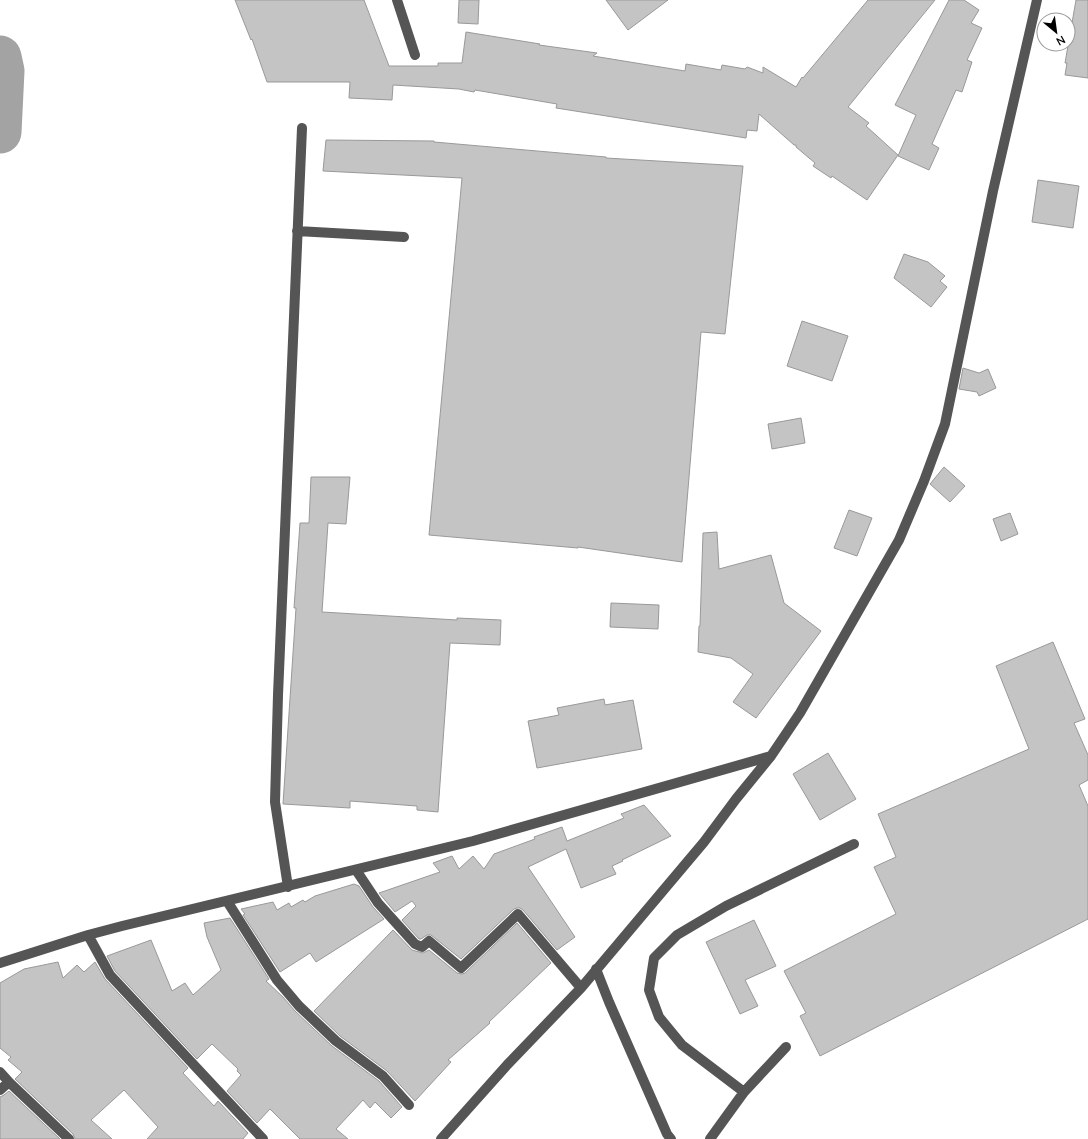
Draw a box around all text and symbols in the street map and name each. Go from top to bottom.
north arrow [1036,12,1076,52]
text: N [1053,32,1068,49]

